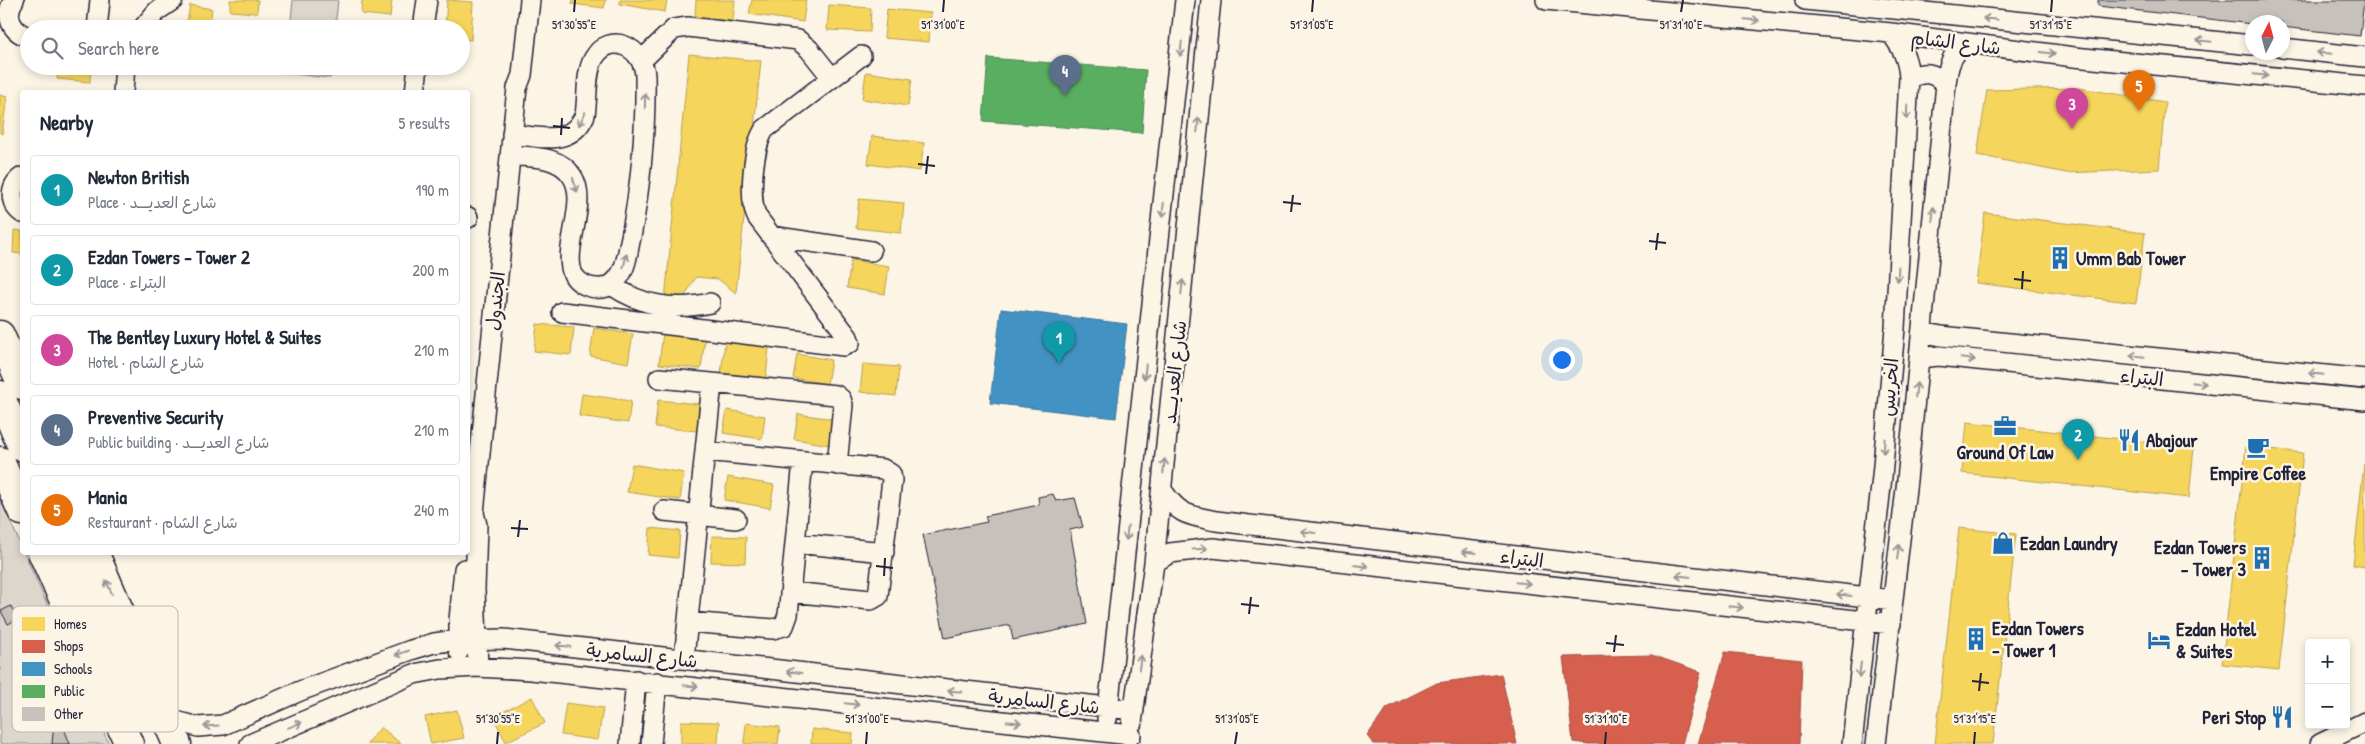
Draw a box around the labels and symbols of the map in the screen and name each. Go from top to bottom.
one-way arrow [1982,14,1998,24]
north arrow [2245,15,2290,60]
text: 51°30'55"E [552,16,597,33]
text: 51°31'00"E [921,16,965,33]
text: 51°31'05"E [1290,16,1334,33]
text: 51°31'10"E [1660,16,1703,33]
one-way arrow [1743,16,1759,25]
text: 51°31'15"E [2030,16,2073,33]
street label: شارع الشام [1909,24,2002,62]
one-way arrow [2196,36,2212,45]
one-way arrow [1176,40,1186,56]
one-way arrow [2040,48,2056,58]
one-way arrow [2316,48,2332,58]
pin: 4 [1049,55,1081,96]
pin: 5 [2123,70,2155,111]
one-way arrow [2252,70,2268,80]
pin: 3 [2056,88,2088,129]
one-way arrow [641,93,650,109]
one-way arrow [1903,104,1912,120]
one-way arrow [577,111,587,126]
one-way arrow [1193,117,1203,133]
one-way arrow [571,176,581,192]
one-way arrow [1158,202,1168,218]
one-way arrow [1928,206,1938,222]
building icon: Umm Bab Tower [2047,245,2073,271]
place label: Umm Bab Tower [2076,245,2187,271]
one-way arrow [621,254,630,270]
one-way arrow [1893,266,1902,282]
street label: الجندول [479,270,511,332]
one-way arrow [1177,279,1187,295]
street label: شارع العديـــد [1156,319,1193,425]
pin: 1 [1043,322,1075,363]
your location [1549,347,1575,373]
one-way arrow [2130,351,2146,361]
one-way arrow [1960,354,1976,364]
street label: الخريس [1873,357,1905,417]
street label: البتراء [2119,362,2165,392]
one-way arrow [1140,363,1150,379]
one-way arrow [2309,369,2325,379]
one-way arrow [2191,378,2207,388]
one-way arrow [1911,383,1921,399]
office icon: Ground Of Law [1992,413,2018,439]
pin: 2 [2062,419,2094,460]
restaurant icon: Abajour [2116,427,2142,453]
place label: Abajour [2146,427,2198,453]
cafe icon: Empire Coffee [2245,434,2271,460]
one-way arrow [1880,438,1889,454]
place label: Ground Of Law [1956,439,2054,465]
one-way arrow [1160,458,1169,474]
place label: Empire Coffee [2210,460,2306,487]
one-way arrow [1122,525,1132,541]
one-way arrow [1300,527,1316,537]
shop icon: Ezdan Laundry [1990,530,2016,556]
place label: Ezdan Laundry [2020,530,2118,557]
place label: Ezdan Towers - Tower 3 [2154,534,2247,582]
street label: البتراء [1499,542,1545,574]
one-way arrow [1893,544,1903,560]
one-way arrow [1191,545,1207,554]
building icon: Ezdan Towers - Tower 3 [2249,545,2275,571]
one-way arrow [1462,547,1478,557]
one-way arrow [1353,561,1369,571]
one-way arrow [1675,571,1691,581]
one-way arrow [1514,578,1530,588]
one-way arrow [104,580,113,595]
one-way arrow [1837,590,1853,600]
one-way arrow [1728,602,1744,612]
legend [12,606,178,732]
text: Homes [54,614,87,633]
place label: Ezdan Towers - Tower 1 [1992,615,2085,663]
place label: Ezdan Hotel & Suites [2176,616,2257,664]
building icon: Ezdan Towers - Tower 1 [1963,626,1989,652]
hotel icon: Ezdan Hotel & Suites [2146,627,2172,653]
text: Shops [54,636,83,656]
street label: شارع السامرية [585,636,699,675]
one-way arrow [555,641,571,651]
one-way arrow [395,649,411,658]
one-way arrow [1136,654,1146,670]
text: Schools [54,659,92,678]
one-way arrow [1855,661,1865,677]
one-way arrow [786,667,802,677]
text: Public [54,681,85,700]
one-way arrow [683,681,699,691]
street label: شارع السامرية [987,682,1101,721]
one-way arrow [947,686,963,696]
one-way arrow [844,699,860,709]
text: Other [54,704,84,723]
place label: Peri Stop [2202,704,2267,731]
restaurant icon: Peri Stop [2269,704,2295,730]
text: 51°30'55"E [476,710,521,727]
text: 51°31'00"E [845,710,889,727]
text: 51°31'05"E [1215,710,1259,727]
text: 51°31'10"E [1585,710,1628,727]
text: 51°31'15"E [1954,710,1997,727]
one-way arrow [1006,717,1022,727]
one-way arrow [288,720,303,729]
one-way arrow [203,722,219,731]

